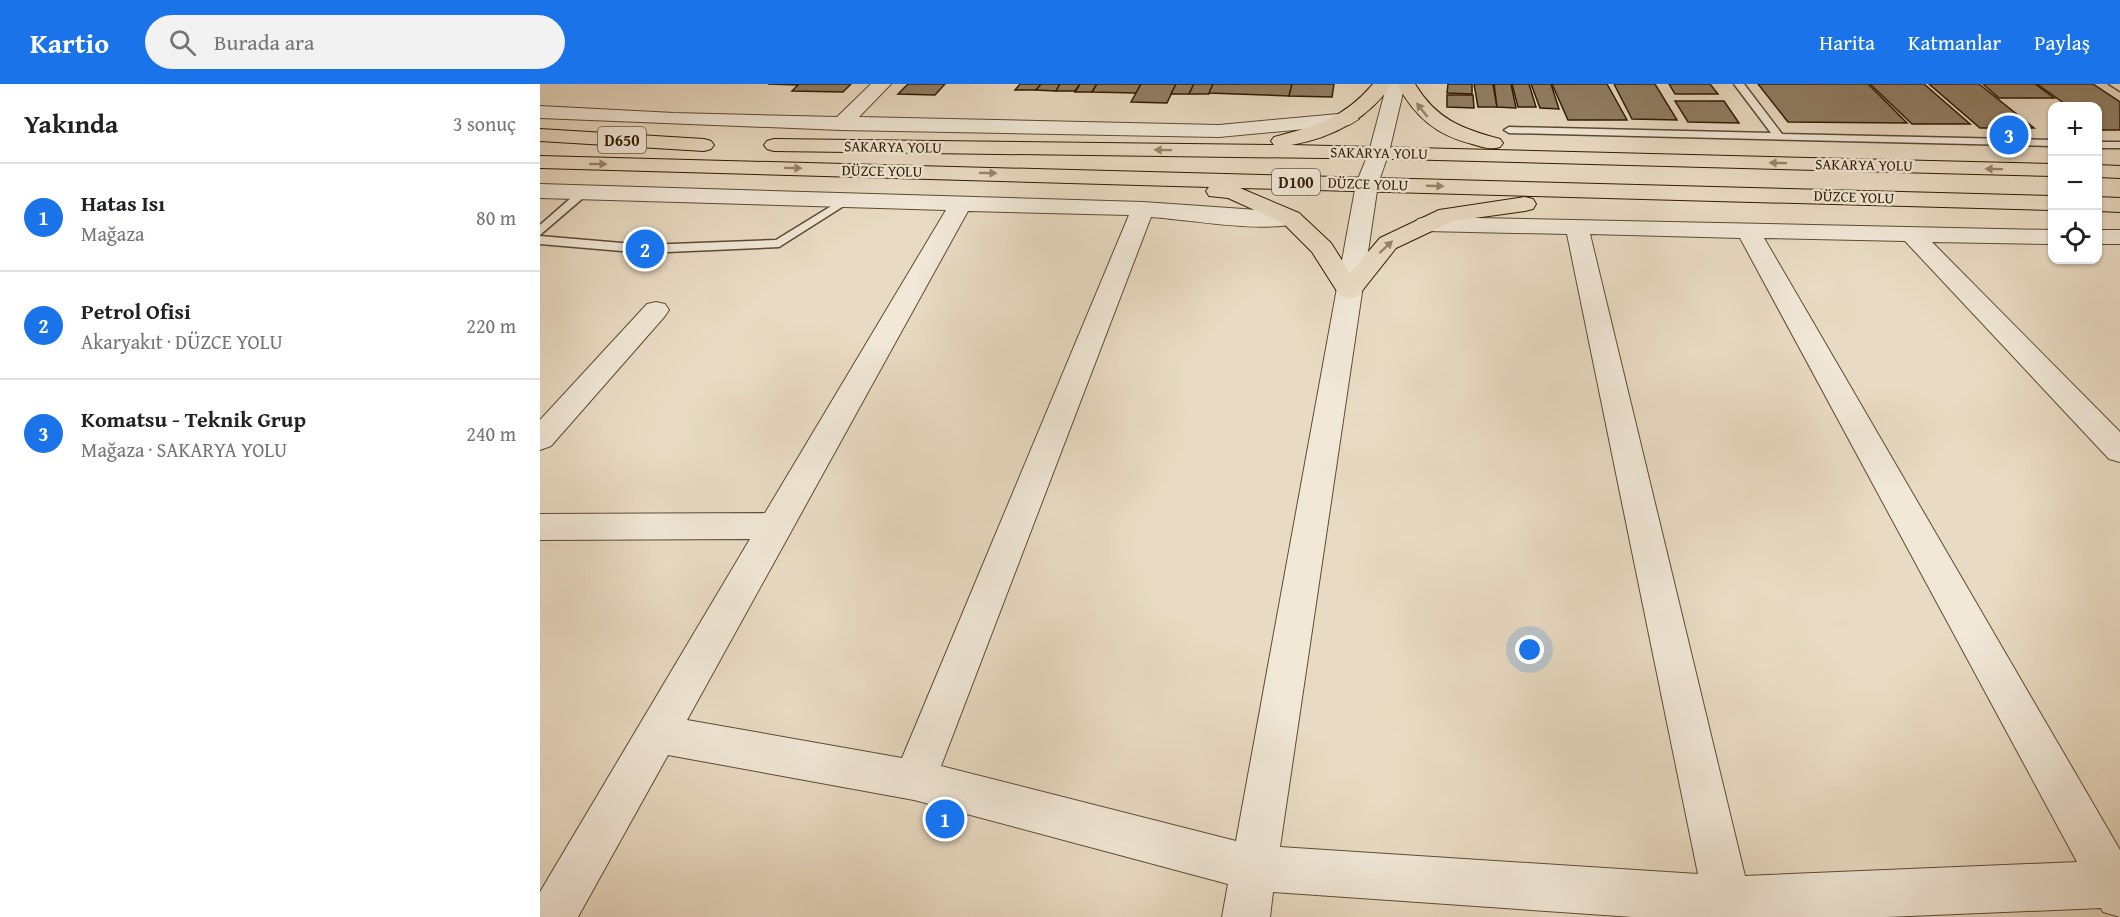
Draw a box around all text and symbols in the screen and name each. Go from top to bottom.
search box [145,15,565,69]
text: Kartio [30,22,109,63]
icon: search [166,26,199,59]
text: Burada ara [214,26,314,58]
text: Harita [1819,27,1875,58]
text: Katmanlar [1908,27,2001,58]
text: Paylaş [2034,27,2090,58]
one-way arrow [1417,102,1429,117]
map controls [2048,102,2102,264]
button: + [2048,102,2102,156]
text: Yakında [24,104,118,143]
text: 3 sonuç [453,109,516,138]
pin: 3 [1990,112,2028,158]
road number: D650 [598,127,646,153]
street label: SAKARYA YOLU [844,135,942,158]
street label: SAKARYA YOLU [1330,141,1428,164]
one-way arrow [1154,145,1173,155]
street label: SAKARYA YOLU [1815,153,1913,176]
button: − [2048,156,2102,210]
one-way arrow [1769,158,1788,168]
one-way arrow [589,159,608,168]
street label: DÜZCE YOLU [841,159,923,182]
one-way arrow [784,164,803,173]
one-way arrow [1985,164,2004,173]
one-way arrow [979,169,998,178]
road number: D100 [1272,169,1320,195]
street label: DÜZCE YOLU [1327,172,1409,195]
one-way arrow [1426,181,1445,190]
street label: DÜZCE YOLU [1813,185,1895,208]
text: Hatas Isı [81,187,165,219]
text: 1 [38,203,49,232]
text: 80 m [476,203,516,232]
button: locate [2048,210,2102,264]
text: Mağaza [81,219,144,248]
pin: 2 [626,226,664,272]
one-way arrow [1379,240,1394,254]
text: Petrol Ofisi [81,295,191,327]
text: 2 [38,311,49,340]
text: 220 m [466,311,516,340]
text: Akaryakıt · DÜZCE YOLU [81,327,283,356]
text: Komatsu - Teknik Grup [81,403,306,435]
text: 3 [38,419,49,448]
text: 240 m [466,419,516,448]
text: Mağaza · SAKARYA YOLU [81,435,287,464]
your location [1515,635,1544,664]
pin: 1 [926,796,964,842]

